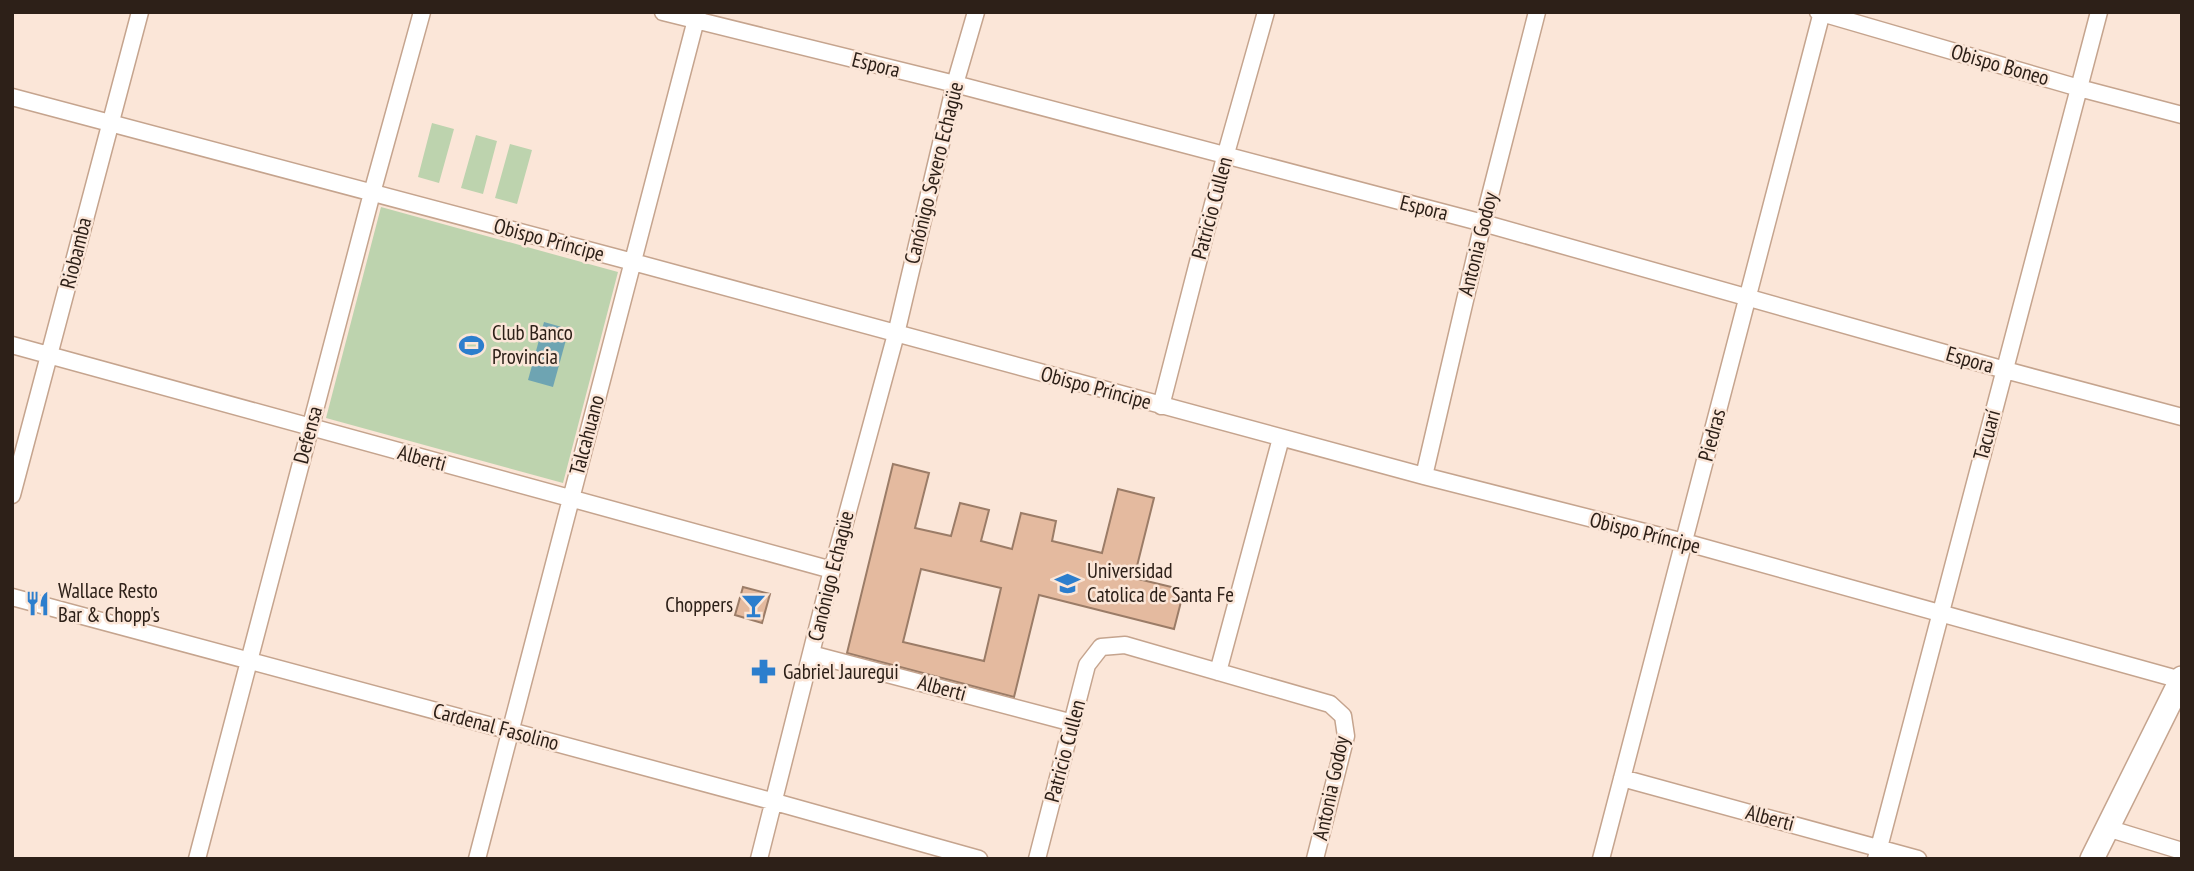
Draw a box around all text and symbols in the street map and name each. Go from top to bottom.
street label: Obispo Boneo [1948,38,2052,91]
street label: Espora [849,46,903,83]
street label: Canónigo Severo Echagüe [898,79,969,267]
street label: Patricio Cullen [1185,154,1238,262]
street label: Espora [1397,189,1451,226]
street label: Antonia Godoy [1452,189,1503,298]
street label: Obispo Príncipe [491,212,607,267]
street label: Riobamba [54,214,97,291]
place label: Club Banco Provincia [492,319,573,370]
sports icon: Club Banco Provincia [458,331,486,359]
street label: Espora [1943,340,1997,379]
street label: Obispo Príncipe [1038,360,1154,415]
street label: Talcahuano [563,392,610,478]
street label: Defensa [287,403,328,467]
street label: Piedras [1692,406,1731,464]
street label: Tacuarí [1967,406,2006,463]
street label: Alberti [395,438,449,477]
street label: Obispo Príncipe [1587,506,1703,559]
street label: Canónigo Echagüe [801,508,860,644]
place label: Universidad Catolica de Santa Fe [1087,557,1234,608]
school or university icon: Universidad Catolica de Santa Fe [1053,569,1081,597]
place label: Wallace Resto Bar & Chopp's [58,577,160,628]
restaurant icon: Wallace Resto Bar & Chopp's [24,589,52,617]
place label: Choppers [665,591,733,618]
bar icon: Choppers [739,591,767,619]
pharmacy icon: Gabriel Jauregui [749,658,777,686]
place label: Gabriel Jauregui [783,658,899,685]
street label: Alberti [915,668,969,707]
street label: Cardenal Fasolino [430,697,562,756]
street label: Patricio Cullen [1038,697,1091,805]
street label: Antonia Godoy [1306,733,1355,842]
street label: Alberti [1743,798,1797,837]

